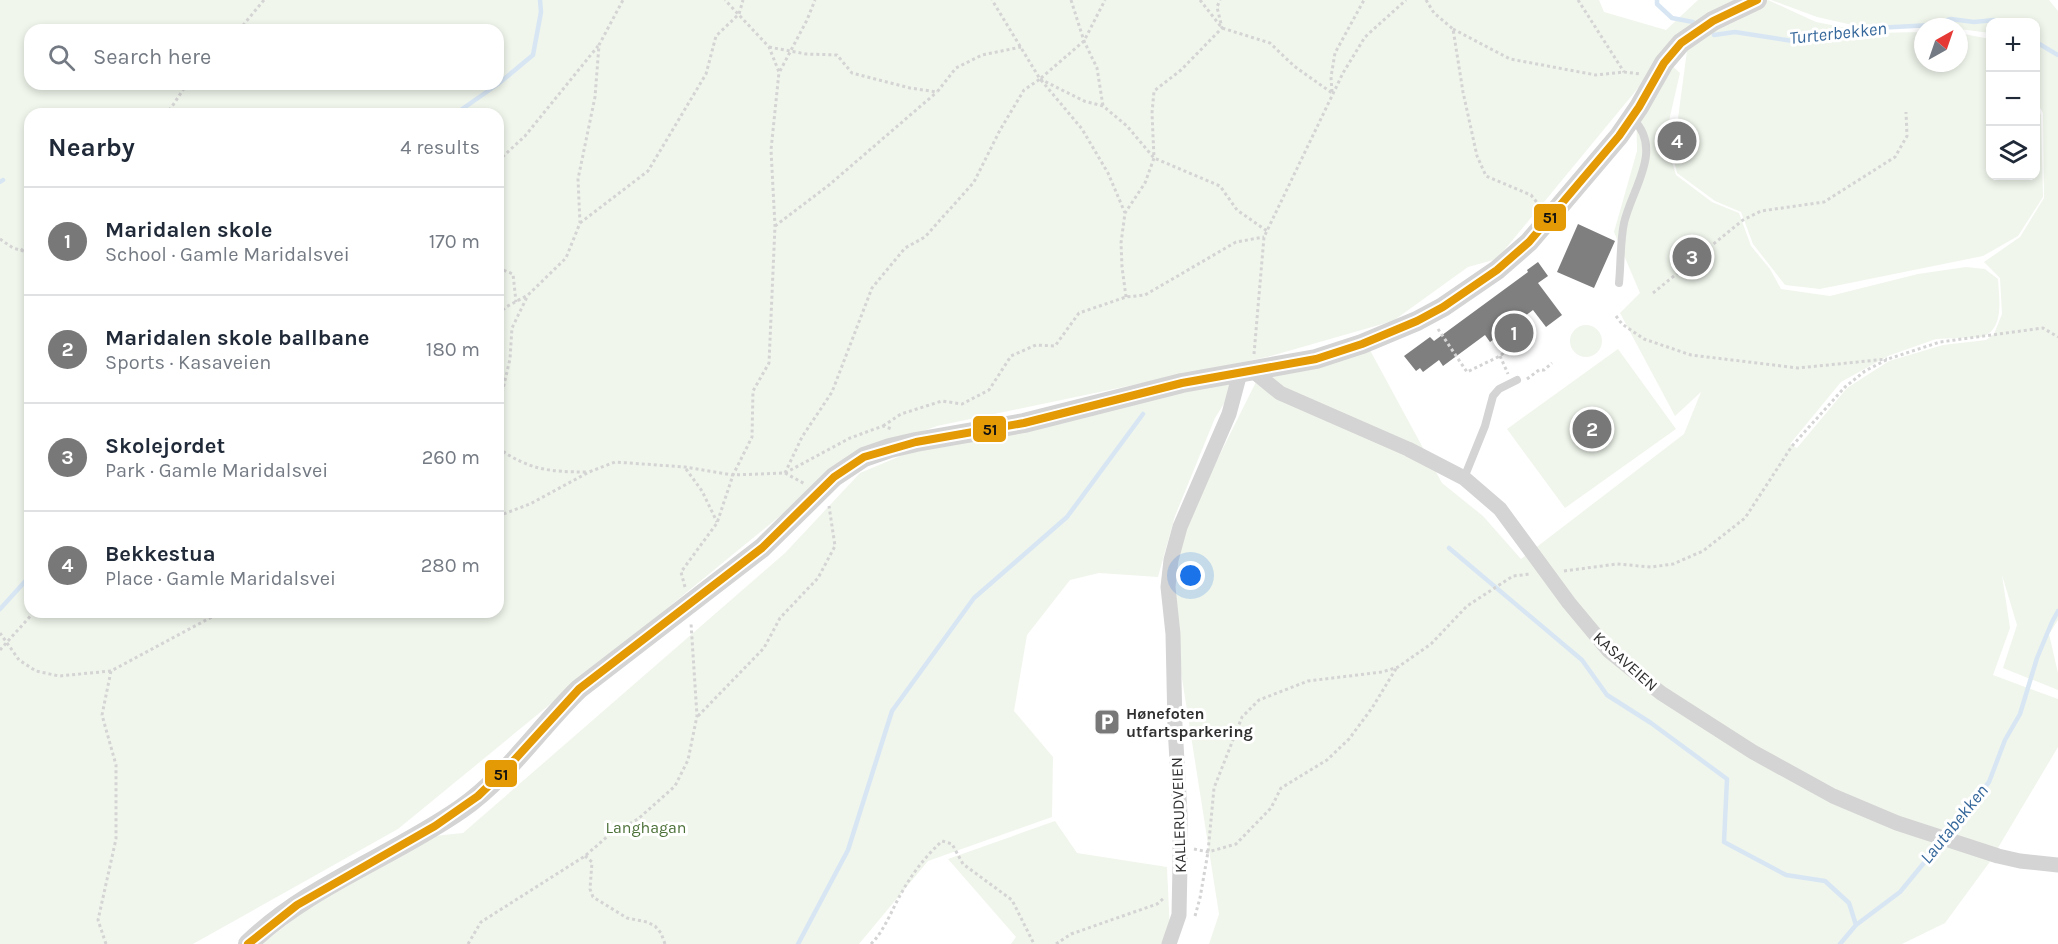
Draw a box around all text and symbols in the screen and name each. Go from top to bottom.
water label: Turterbekken [1788,17,1888,49]
north arrow [1914,18,1968,72]
map controls [1986,18,2040,180]
button: + [1986,18,2040,72]
search box [24,24,504,90]
icon: search [45,41,78,74]
text: Search here [93,44,211,70]
button: − [1986,72,2040,126]
pin: 4 [1658,118,1696,164]
button: layers [1986,126,2040,180]
text: Nearby [48,132,135,163]
text: 4 results [400,136,480,159]
line badge: 51 [1533,203,1567,232]
text: 51 [1542,208,1558,227]
text: Maridalen skole [105,217,272,243]
text: 1 [64,230,71,253]
text: 170 m [429,230,480,253]
pin: 3 [1672,234,1712,280]
text: School · Gamle Maridalsvei [105,243,350,266]
pin: 1 [1494,310,1534,356]
text: Maridalen skole ballbane [105,325,369,351]
text: 2 [61,338,74,361]
text: 180 m [426,338,480,361]
text: Sports · Kasaveien [105,351,271,374]
pin: 2 [1572,406,1612,452]
line badge: 51 [972,415,1007,443]
text: 51 [982,420,998,439]
text: Skolejordet [105,433,225,459]
text: 3 [61,446,74,469]
text: 260 m [422,446,480,469]
text: Park · Gamle Maridalsvei [105,459,328,482]
text: Bekkestua [105,541,216,567]
text: 4 [62,554,73,577]
text: 280 m [421,554,480,577]
your location [1176,561,1205,590]
text: Place · Gamle Maridalsvei [105,567,336,590]
street label: KASAVEIEN [1590,628,1662,695]
place label: Hønefoten utfartsparkering [1126,704,1253,741]
parking icon: Hønefoten utfartsparkering [1092,707,1122,737]
street label: KALLERUDVEIEN [1167,757,1190,873]
line badge: 51 [484,759,518,788]
text: 51 [493,765,509,784]
water label: Lautabekken [1915,780,1993,868]
park label: Langhagan [606,818,686,837]

